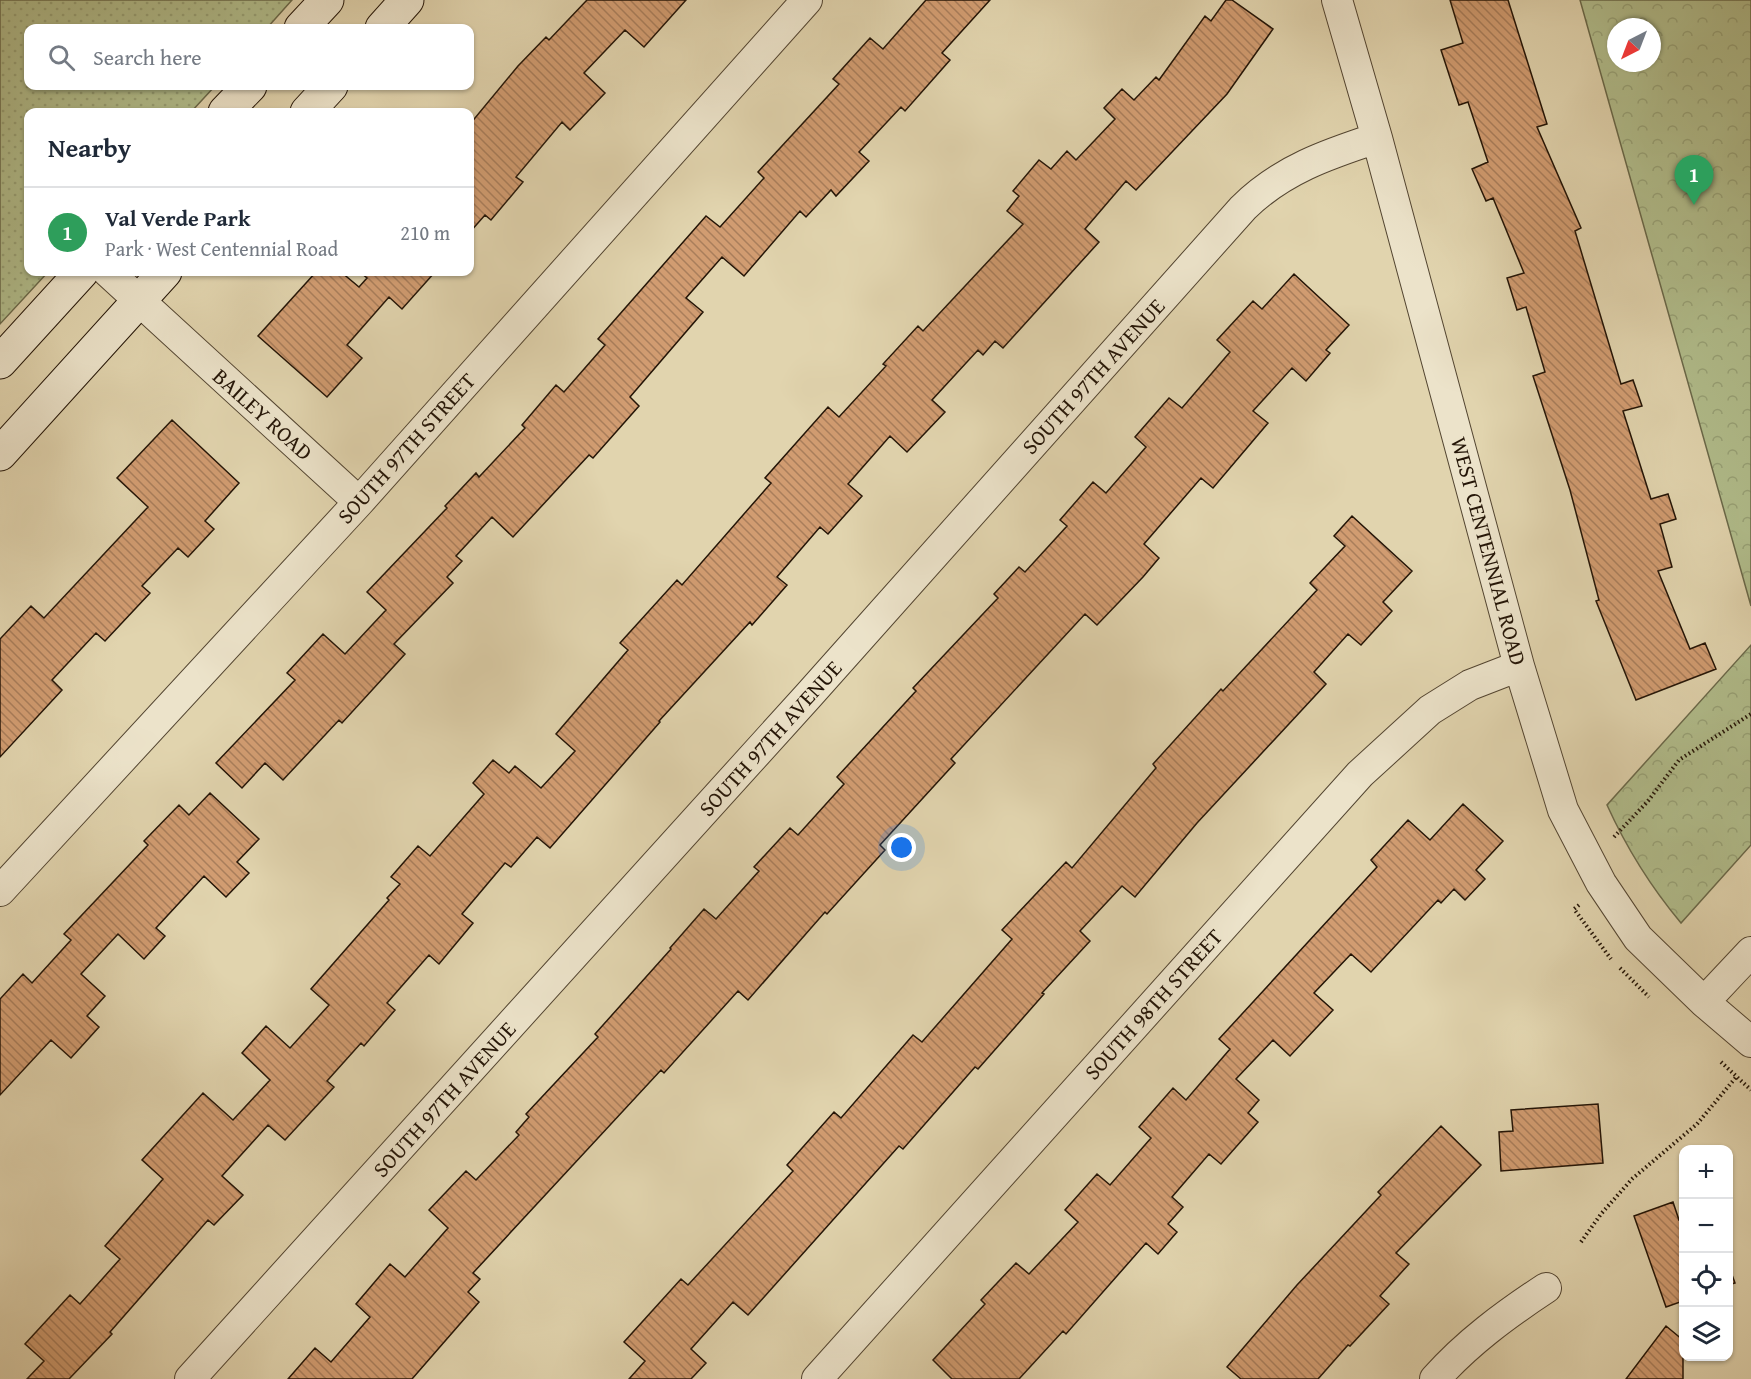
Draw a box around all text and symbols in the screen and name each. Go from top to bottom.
north arrow [1607,18,1661,72]
search box [24,24,474,90]
icon: search [45,41,78,74]
text: Search here [93,41,202,73]
text: Nearby [48,128,131,167]
pin: 1 [1674,156,1714,205]
text: Val Verde Park [105,202,250,234]
text: 1 [62,218,73,247]
text: 210 m [400,218,450,247]
text: Park · West Centennial Road [105,234,338,263]
street label: SOUTH 97TH AVENUE [1014,291,1172,461]
street label: BAILEY ROAD [206,360,320,468]
street label: SOUTH 97TH STREET [329,365,483,531]
street label: WEST CENTENNIAL ROAD [1443,433,1535,669]
street label: SOUTH 97TH AVENUE [691,653,849,823]
your location [887,833,916,862]
street label: SOUTH 98TH STREET [1076,921,1230,1087]
street label: SOUTH 97TH AVENUE [365,1014,523,1184]
map controls [1679,1145,1733,1361]
button: + [1679,1145,1733,1199]
button: − [1679,1199,1733,1253]
button: locate [1679,1253,1733,1307]
button: layers [1679,1307,1733,1361]

